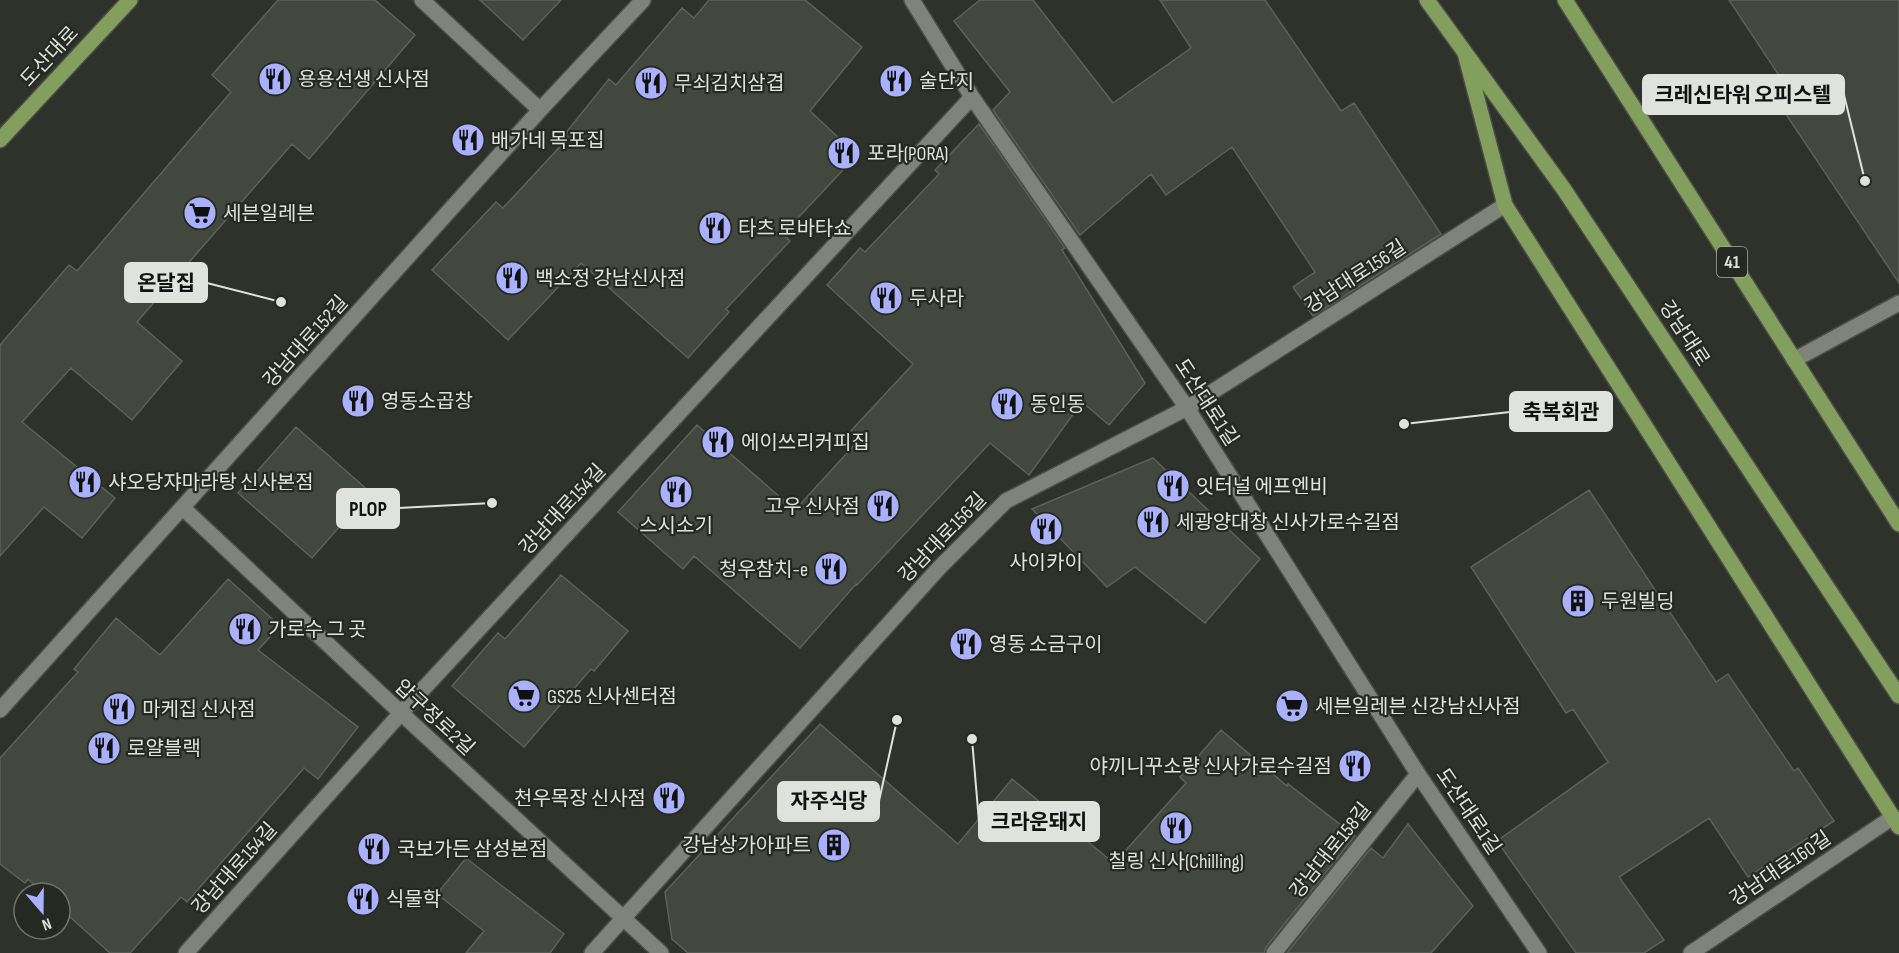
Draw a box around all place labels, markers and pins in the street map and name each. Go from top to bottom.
restaurant icon: 용용선생 신사점 [257,61,293,97]
restaurant icon: 술단지 [878,63,914,99]
restaurant icon: 무쇠김치삼겹 [633,65,669,101]
place label: 용용선생 신사점 [298,68,430,92]
place label: 술단지 [919,70,974,94]
place label: 무쇠김치삼겹 [674,72,784,96]
callout: 크레신타워 오피스텔 [1643,75,1844,114]
restaurant icon: 배가네 목포집 [450,122,486,158]
place label: 배가네 목포집 [491,129,605,153]
restaurant icon: 포라(PORA) [826,135,862,171]
place label: 포라(PORA) [867,142,948,166]
supermarket icon: 세븐일레븐 [182,195,218,231]
place label: 세븐일레븐 [223,202,315,226]
restaurant icon: 타츠 로바타쇼 [697,210,733,246]
place label: 타츠 로바타쇼 [738,217,852,241]
restaurant icon: 백소정 강남신사점 [494,260,530,296]
callout: 온달집 [125,263,207,302]
place label: 백소정 강남신사점 [535,267,685,291]
restaurant icon: 두사라 [868,280,904,316]
place label: 두사라 [909,287,964,311]
restaurant icon: 영동소곱창 [340,383,376,419]
restaurant icon: 동인동 [989,386,1025,422]
place label: 영동소곱창 [381,390,473,414]
callout: 축복회관 [1510,392,1612,431]
place label: 동인동 [1030,393,1085,417]
restaurant icon: 에이쓰리커피집 [700,424,736,460]
place label: 에이쓰리커피집 [741,431,870,455]
restaurant icon: 샤오당쟈마라탕 신사본점 [67,464,103,500]
restaurant icon: 잇터널 에프엔비 [1155,468,1191,504]
place label: 샤오당쟈마라탕 신사본점 [108,471,314,495]
restaurant icon: 스시소기 [658,474,694,510]
place label: 잇터널 에프엔비 [1196,475,1328,499]
restaurant icon: 고우 신사점 [865,488,901,524]
callout: PLOP [337,489,399,528]
place label: 고우 신사점 [765,495,860,519]
restaurant icon: 세광양대창 신사가로수길점 [1135,504,1171,540]
restaurant icon: 사이카이 [1028,511,1064,547]
place label: 세광양대창 신사가로수길점 [1176,511,1400,535]
place label: 스시소기 [639,514,713,538]
restaurant icon: 청우참치-e [813,551,849,587]
place label: 사이카이 [1009,551,1083,575]
place label: 청우참치-e [719,558,808,582]
building icon: 두원빌딩 [1560,583,1596,619]
place label: 두원빌딩 [1601,590,1675,614]
restaurant icon: 가로수 그 곳 [227,611,263,647]
place label: 가로수 그 곳 [268,618,366,642]
restaurant icon: 영동 소금구이 [948,626,984,662]
place label: 영동 소금구이 [989,633,1103,657]
supermarket icon: GS25 신사센터점 [506,678,542,714]
place label: GS25 신사센터점 [547,685,677,709]
supermarket icon: 세븐일레븐 신강남신사점 [1274,688,1310,724]
restaurant icon: 마케집 신사점 [101,691,137,727]
place label: 세븐일레븐 신강남신사점 [1315,695,1521,719]
place label: 마케집 신사점 [142,698,256,722]
restaurant icon: 로얄블랙 [86,730,122,766]
place label: 로얄블랙 [127,737,201,761]
restaurant icon: 야끼니꾸소량 신사가로수길점 [1337,748,1373,784]
place label: 야끼니꾸소량 신사가로수길점 [1090,755,1332,779]
restaurant icon: 천우목장 신사점 [651,780,687,816]
callout: 자주식당 [778,782,879,821]
place label: 천우목장 신사점 [514,787,646,811]
callout: 크라운돼지 [979,802,1099,841]
restaurant icon: 칠링 신사(Chilling) [1158,810,1194,846]
building icon: 강남상가아파트 [816,827,852,863]
restaurant icon: 국보가든 삼성본점 [356,831,392,867]
place label: 강남상가아파트 [682,834,811,858]
place label: 국보가든 삼성본점 [397,838,547,862]
place label: 칠링 신사(Chilling) [1108,850,1244,874]
restaurant icon: 식물학 [345,881,381,917]
place label: 식물학 [386,888,441,912]

